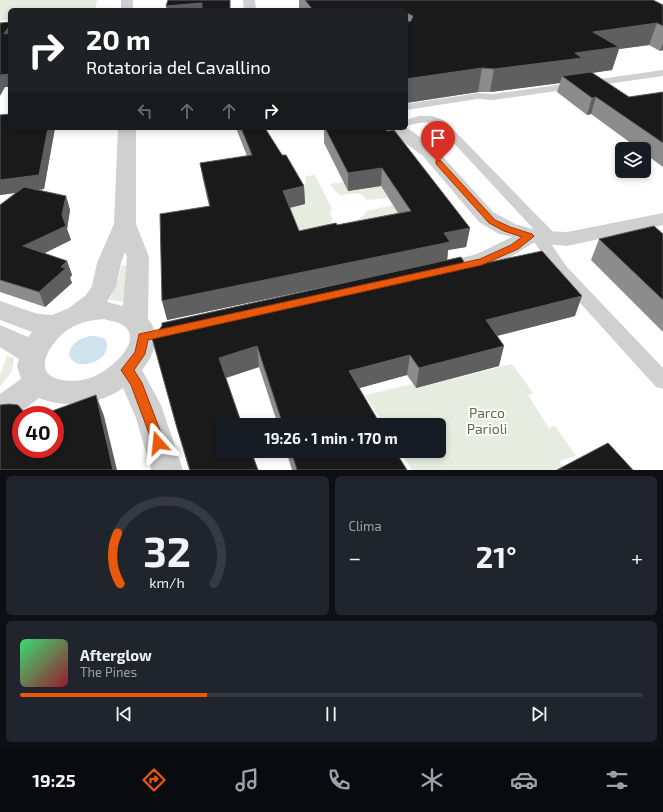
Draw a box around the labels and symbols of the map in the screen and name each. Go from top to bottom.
pin [421,121,455,162]
park label: Parco Parioli [467,404,507,437]
speed limit sign: 40 [12,406,64,458]
position arrow [137,422,179,464]

